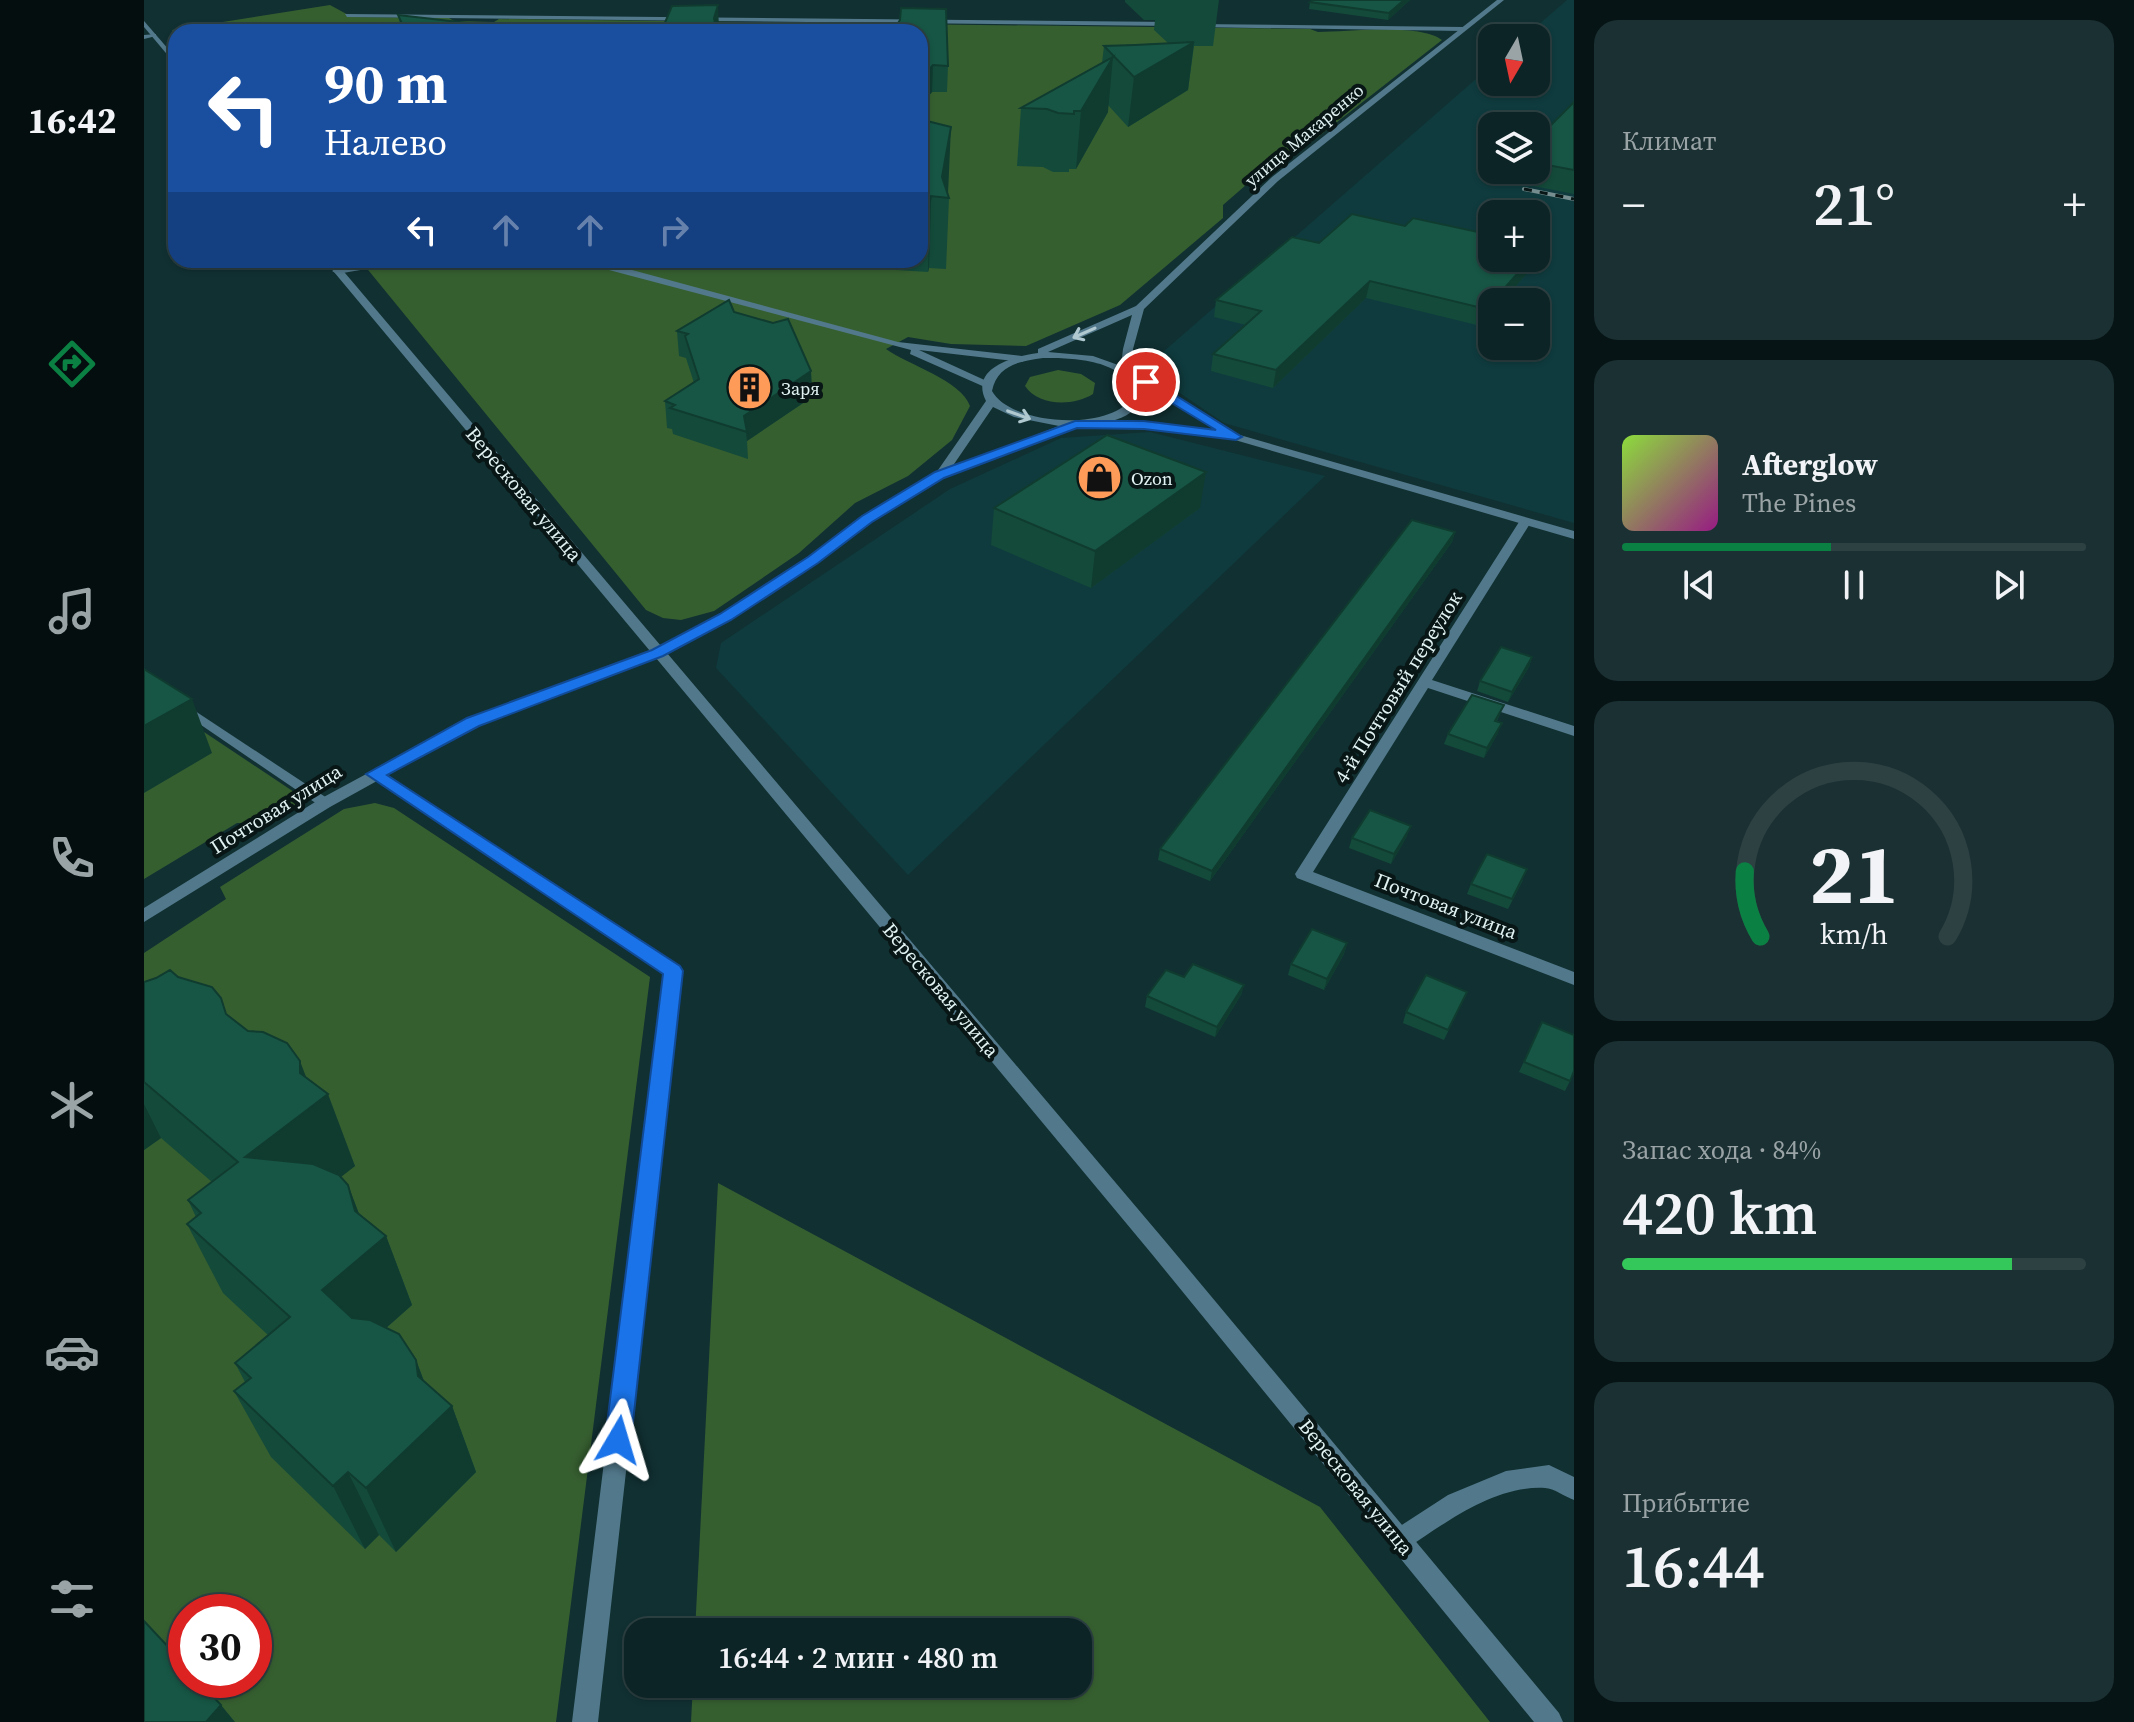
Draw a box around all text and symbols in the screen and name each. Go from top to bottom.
north arrow [1478,24,1550,96]
map controls [1478,24,1550,360]
text: 90 m [324,45,447,122]
icon: left [192,56,296,160]
street label: улица Макаренко [1239,78,1369,192]
text: 16:42 [28,96,116,145]
button: layers [1478,112,1550,184]
text: Налево [324,118,447,167]
text: Климат [1622,123,1716,159]
text: 21° [1813,163,1895,245]
text: − [1622,174,1645,235]
text: + [2063,174,2086,235]
button: + [1478,200,1550,272]
icon: left [400,208,444,252]
icon: ahead [484,208,528,252]
icon: ahead [568,208,612,252]
icon: right [652,208,696,252]
button: − [1478,288,1550,360]
one-way arrow [1072,327,1097,342]
icon: directions [44,336,100,392]
pin [1112,348,1180,416]
icon: arrive [1124,360,1168,404]
building icon: Заря [726,364,774,412]
place label: Заря [781,376,820,401]
one-way arrow [1006,409,1031,423]
street label: Вересковая улица [459,421,589,568]
text: Afterglow [1742,444,1878,485]
shop icon: Ozon [1076,454,1124,502]
place label: Ozon [1131,466,1173,491]
text: The Pines [1742,485,1856,521]
icon: previous [1677,563,1721,607]
icon: pause [1832,563,1876,607]
icon: next [1987,563,2031,607]
icon: music [44,583,100,639]
street label: 4-й Почтовый переулок [1327,586,1469,788]
street label: Почтовая улица [205,757,348,861]
text: 21 [1809,817,1899,931]
icon: phone [44,830,100,886]
street label: Почтовая улица [1371,866,1522,946]
text: km/h [1820,914,1888,954]
street label: Вересковая улица [876,917,1006,1064]
icon: climate [44,1077,100,1133]
text: Запас хода · 84% [1622,1132,1821,1168]
text: 420 km [1622,1172,1818,1254]
icon: car [44,1324,100,1380]
position arrow [576,1398,660,1482]
street label: Вересковая улица [1292,1413,1420,1562]
text: Прибытие [1622,1485,1750,1521]
text: 16:44 [1622,1525,1765,1607]
icon: filters [44,1571,100,1627]
speed limit sign: 30 [168,1594,272,1698]
text: 16:44 · 2 мин · 480 m [718,1637,998,1678]

